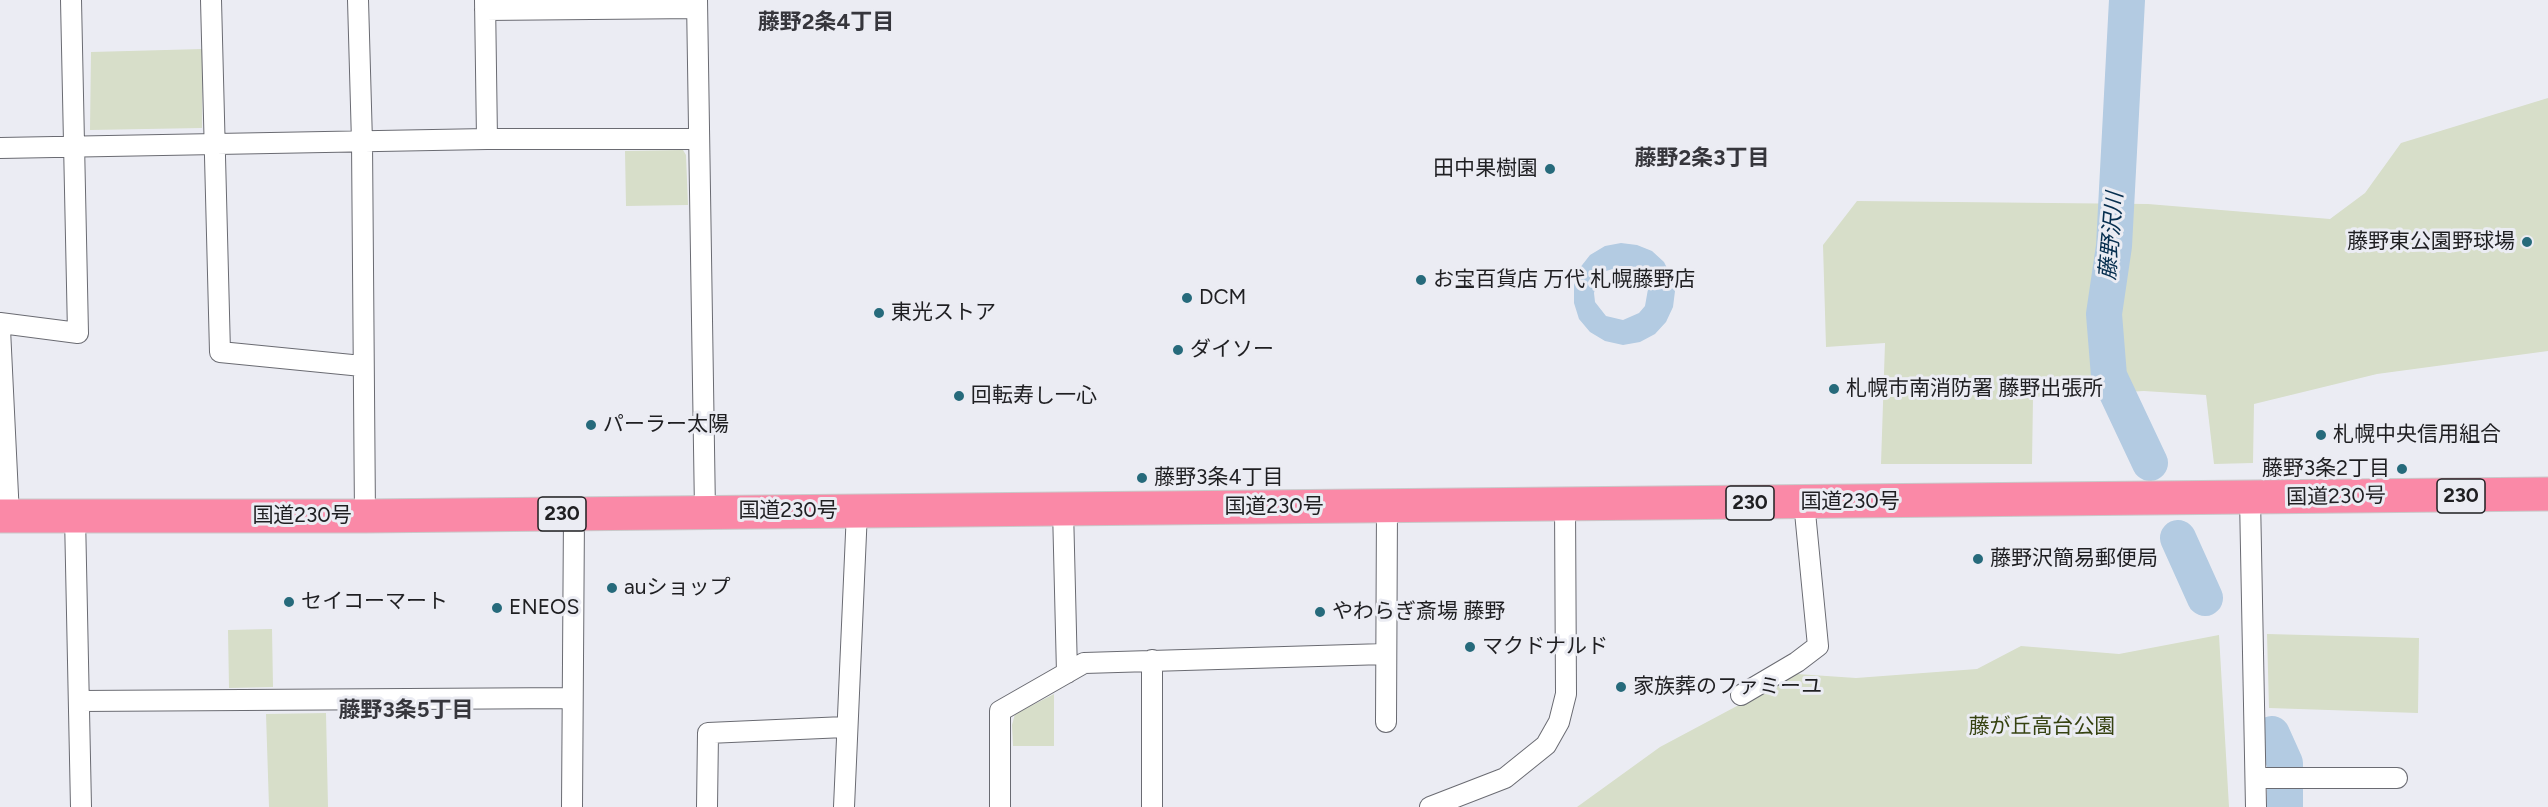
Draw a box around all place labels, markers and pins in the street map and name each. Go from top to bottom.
place label: 田中果樹園 [1433,156,1538,182]
marker: 田中果樹園 [1543,162,1557,176]
place label: 藤野東公園野球場 [2347,229,2515,255]
marker: 藤野東公園野球場 [2520,235,2534,249]
place label: お宝百貨店 万代 札幌藤野店 [1433,267,1695,293]
marker: お宝百貨店 万代 札幌藤野店 [1414,273,1428,287]
place label: DCM [1199,285,1246,311]
marker: DCM [1180,291,1194,305]
place label: 東光ストア [891,300,996,326]
marker: 東光ストア [872,306,886,320]
place label: ダイソー [1190,337,1274,363]
marker: ダイソー [1171,343,1185,357]
place label: 札幌市南消防署 藤野出張所 [1846,376,2103,402]
marker: 札幌市南消防署 藤野出張所 [1827,382,1841,396]
place label: 回転寿し一心 [971,383,1097,409]
marker: 回転寿し一心 [952,389,966,403]
place label: パーラー太陽 [603,412,729,438]
marker: パーラー太陽 [584,418,598,432]
place label: 札幌中央信用組合 [2333,422,2501,448]
marker: 札幌中央信用組合 [2314,428,2328,442]
place label: 藤野3条2丁目 [2262,456,2390,482]
marker: 藤野3条2丁目 [2395,462,2409,476]
place label: 藤野3条4丁目 [1154,465,1283,491]
marker: 藤野3条4丁目 [1135,471,1149,485]
place label: 藤野沢簡易郵便局 [1990,546,2158,572]
marker: 藤野沢簡易郵便局 [1971,552,1985,566]
place label: auショップ [624,575,730,601]
marker: auショップ [605,581,619,595]
place label: セイコーマート [301,589,448,615]
marker: セイコーマート [282,595,296,609]
place label: ENEOS [509,595,579,621]
place label: やわらぎ斎場 藤野 [1332,599,1505,625]
marker: ENEOS [490,601,504,615]
marker: やわらぎ斎場 藤野 [1313,605,1327,619]
place label: マクドナルド [1482,634,1608,660]
marker: マクドナルド [1463,640,1477,654]
place label: 家族葬のファミーユ [1633,674,1822,700]
marker: 家族葬のファミーユ [1614,680,1628,694]

